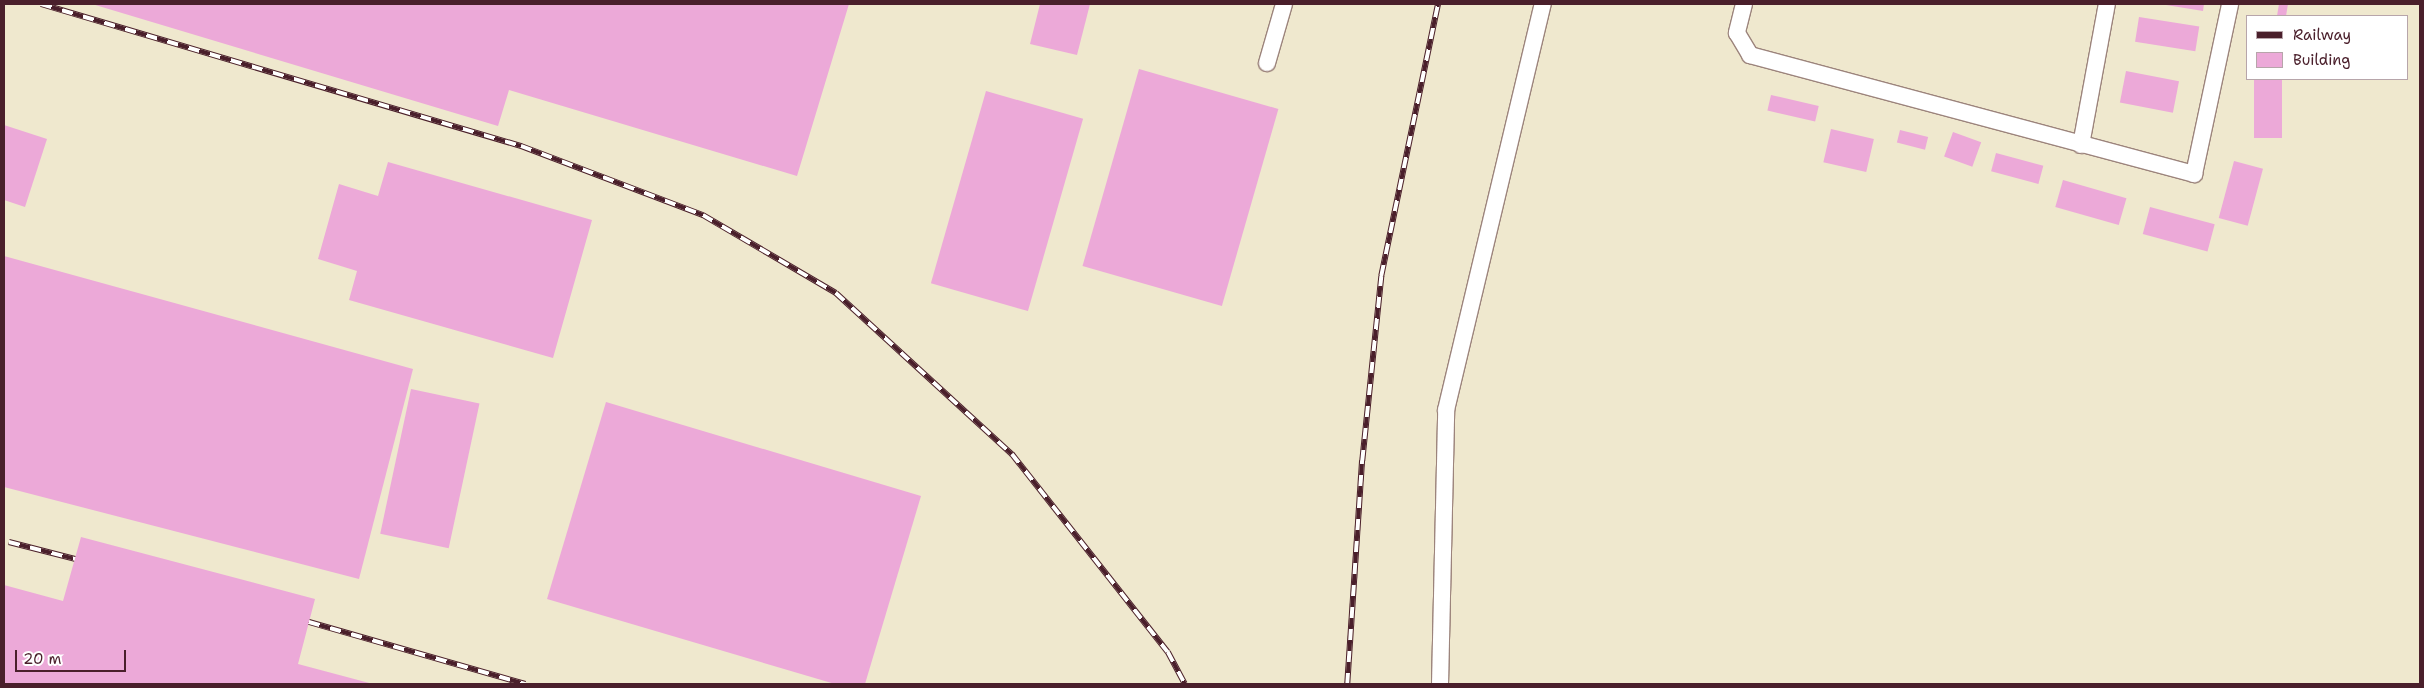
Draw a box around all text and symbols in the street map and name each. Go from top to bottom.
legend [2246,15,2409,80]
text: Railway [2293,25,2351,45]
text: Building [2293,50,2350,70]
scale bar [18,640,129,672]
text: 20 m [23,649,62,669]

